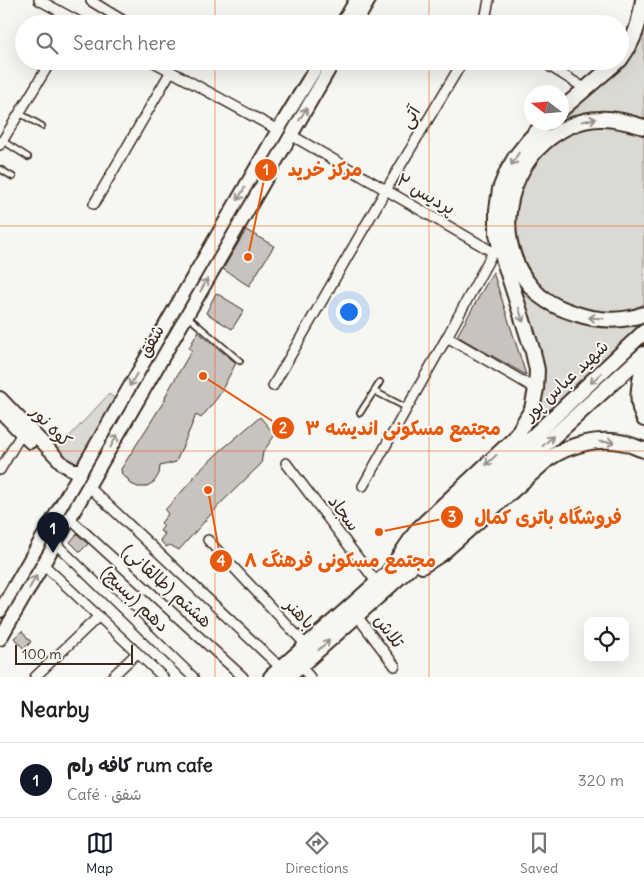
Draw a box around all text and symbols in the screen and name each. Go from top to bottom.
search box [15,15,629,70]
icon: search [33,29,61,57]
text: Search here [73,31,176,55]
north arrow [524,85,569,130]
street label: آتی [394,100,426,132]
one-way arrow [298,106,308,121]
one-way arrow [580,115,596,125]
one-way arrow [509,152,519,166]
callout: مرکز خرید [253,153,373,187]
text: مرکز خرید [288,157,362,181]
text: 1 [263,160,269,179]
street label: پردیس ۲ [392,168,460,220]
one-way arrow [236,186,246,200]
one-way arrow [199,277,209,292]
your location [336,299,362,325]
one-way arrow [517,306,526,322]
one-way arrow [588,314,604,323]
street label: شفق [132,320,169,361]
street label: شهید عباس پور [517,334,614,427]
one-way arrow [128,372,138,386]
one-way arrow [589,372,602,384]
street label: کوه نور [25,399,77,452]
callout: مجتمع مسکونی اندیشه ۳ [270,411,511,445]
text: مجتمع مسکونی اندیشه ۳ [305,416,501,442]
text: 2 [279,418,287,437]
one-way arrow [109,434,119,448]
one-way arrow [542,435,555,447]
one-way arrow [598,437,614,447]
one-way arrow [485,454,498,465]
street label: سجاد [323,490,365,535]
callout: فروشگاه باتری کمال [439,500,632,534]
text: فروشگاه باتری کمال [474,505,622,530]
text: 3 [448,507,456,526]
pin: 1 [37,512,69,553]
street label: هشتم (طالقانی) [115,539,217,635]
callout: مجتمع مسکونی فرهنگ ۸ [209,544,445,578]
text: مجتمع مسکونی فرهنگ ۸ [244,548,436,574]
text: 4 [217,551,226,570]
street label: دهم (بسیج) [94,561,174,639]
one-way arrow [28,574,38,589]
street label: باهنر [279,592,320,634]
street label: تلاش [369,609,410,653]
map controls [584,617,629,662]
button: locate [584,617,629,662]
one-way arrow [318,639,331,650]
scale bar [15,642,132,665]
text: 100 m [22,645,62,663]
text: Nearby [20,696,90,723]
text: کافه رام rum cafe [67,753,213,777]
text: 1 [33,770,39,790]
text: 320 m [578,770,624,790]
text: Café · شفق [67,784,142,804]
tab: Map [86,829,114,877]
tab: Directions [285,829,348,877]
tab: Saved [520,829,558,877]

